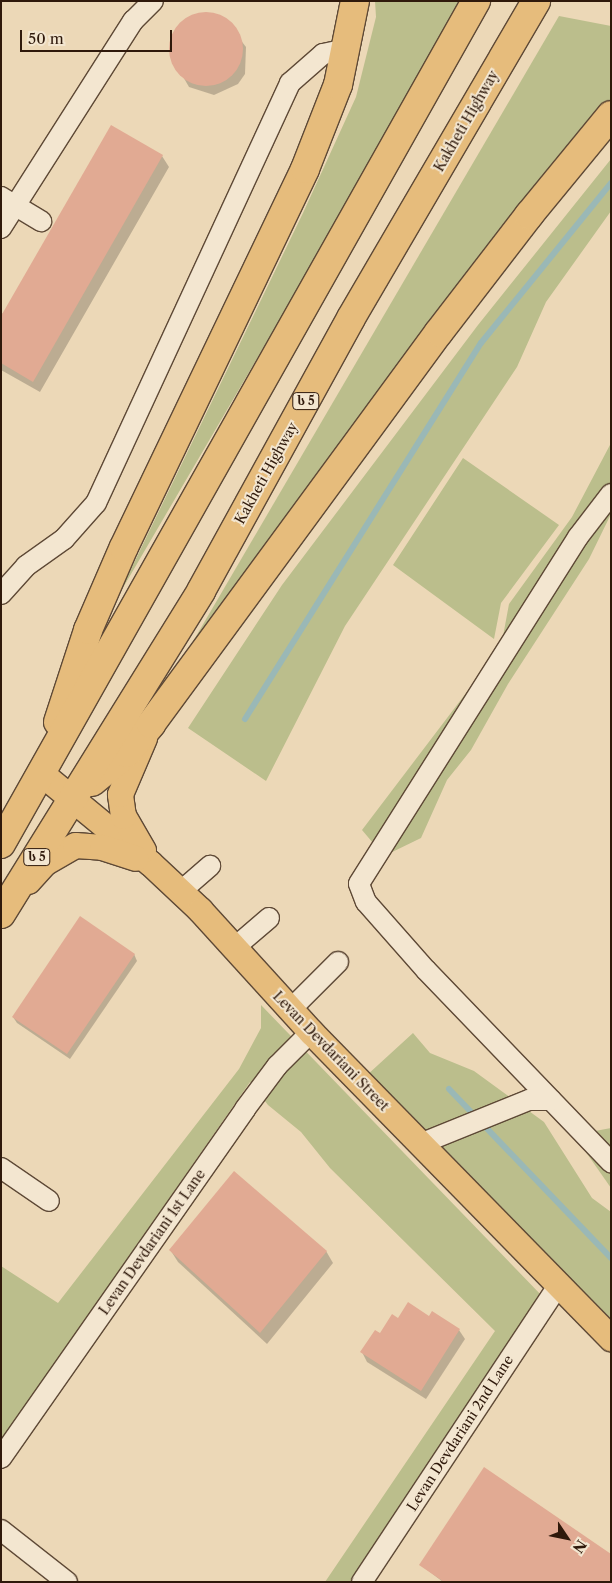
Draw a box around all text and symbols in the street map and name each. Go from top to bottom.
scale bar [22,20,175,52]
text: 50 m [28,29,64,48]
street label: Kakheti Highway [430,67,502,175]
road number: ს 5 [292,392,320,411]
street label: Kakheti Highway [231,419,301,527]
road number: ს 5 [23,848,51,866]
street label: Levan Devdariani Street [269,988,393,1114]
street label: Levan Devdariani 1st Lane [95,1166,209,1318]
street label: Levan Devdariani 2nd Lane [403,1352,517,1514]
north arrow [542,1513,592,1563]
text: N [569,1536,590,1556]

